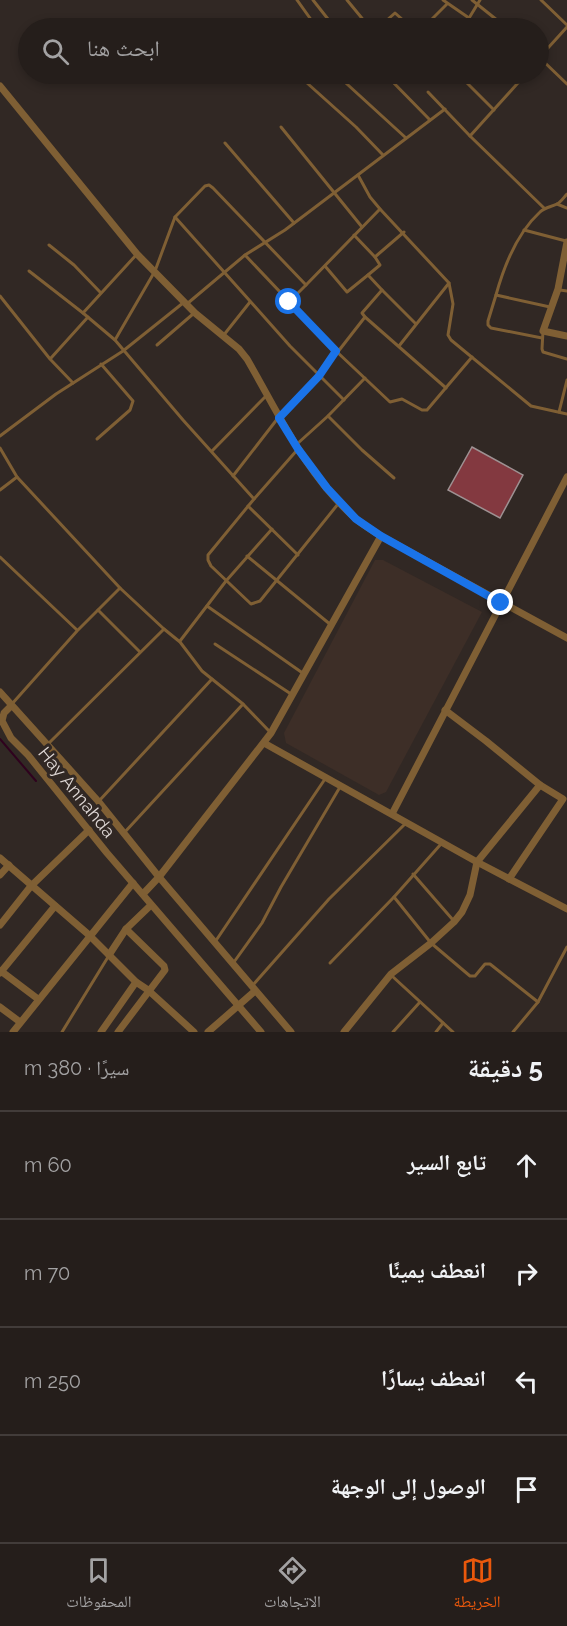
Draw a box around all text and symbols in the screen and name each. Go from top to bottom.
search box [18,18,549,84]
icon: search [39,35,72,68]
text: ابحث هنا [87,35,160,61]
route start [275,288,301,314]
route end [487,589,513,615]
street label: Hay Annahda [34,742,120,842]
text: 5 دقيقة [468,1053,543,1083]
text: سيرًا · 380 m [24,1056,129,1080]
text: تابع السير [407,1149,486,1175]
icon: ahead [510,1149,543,1182]
text: 60 m [24,1153,72,1177]
text: انعطف يمينًا [387,1257,486,1283]
icon: right [510,1257,543,1290]
text: 70 m [24,1261,70,1285]
text: انعطف يسارًا [381,1365,486,1391]
icon: left [510,1365,543,1398]
text: 250 m [24,1369,81,1393]
text: الوصول إلى الوجهة [331,1473,486,1499]
icon: arrive [510,1473,543,1506]
tab: المحفوظات [66,1554,131,1617]
tab: الاتجاهات [264,1554,321,1617]
tab: الخريطة [454,1554,501,1617]

